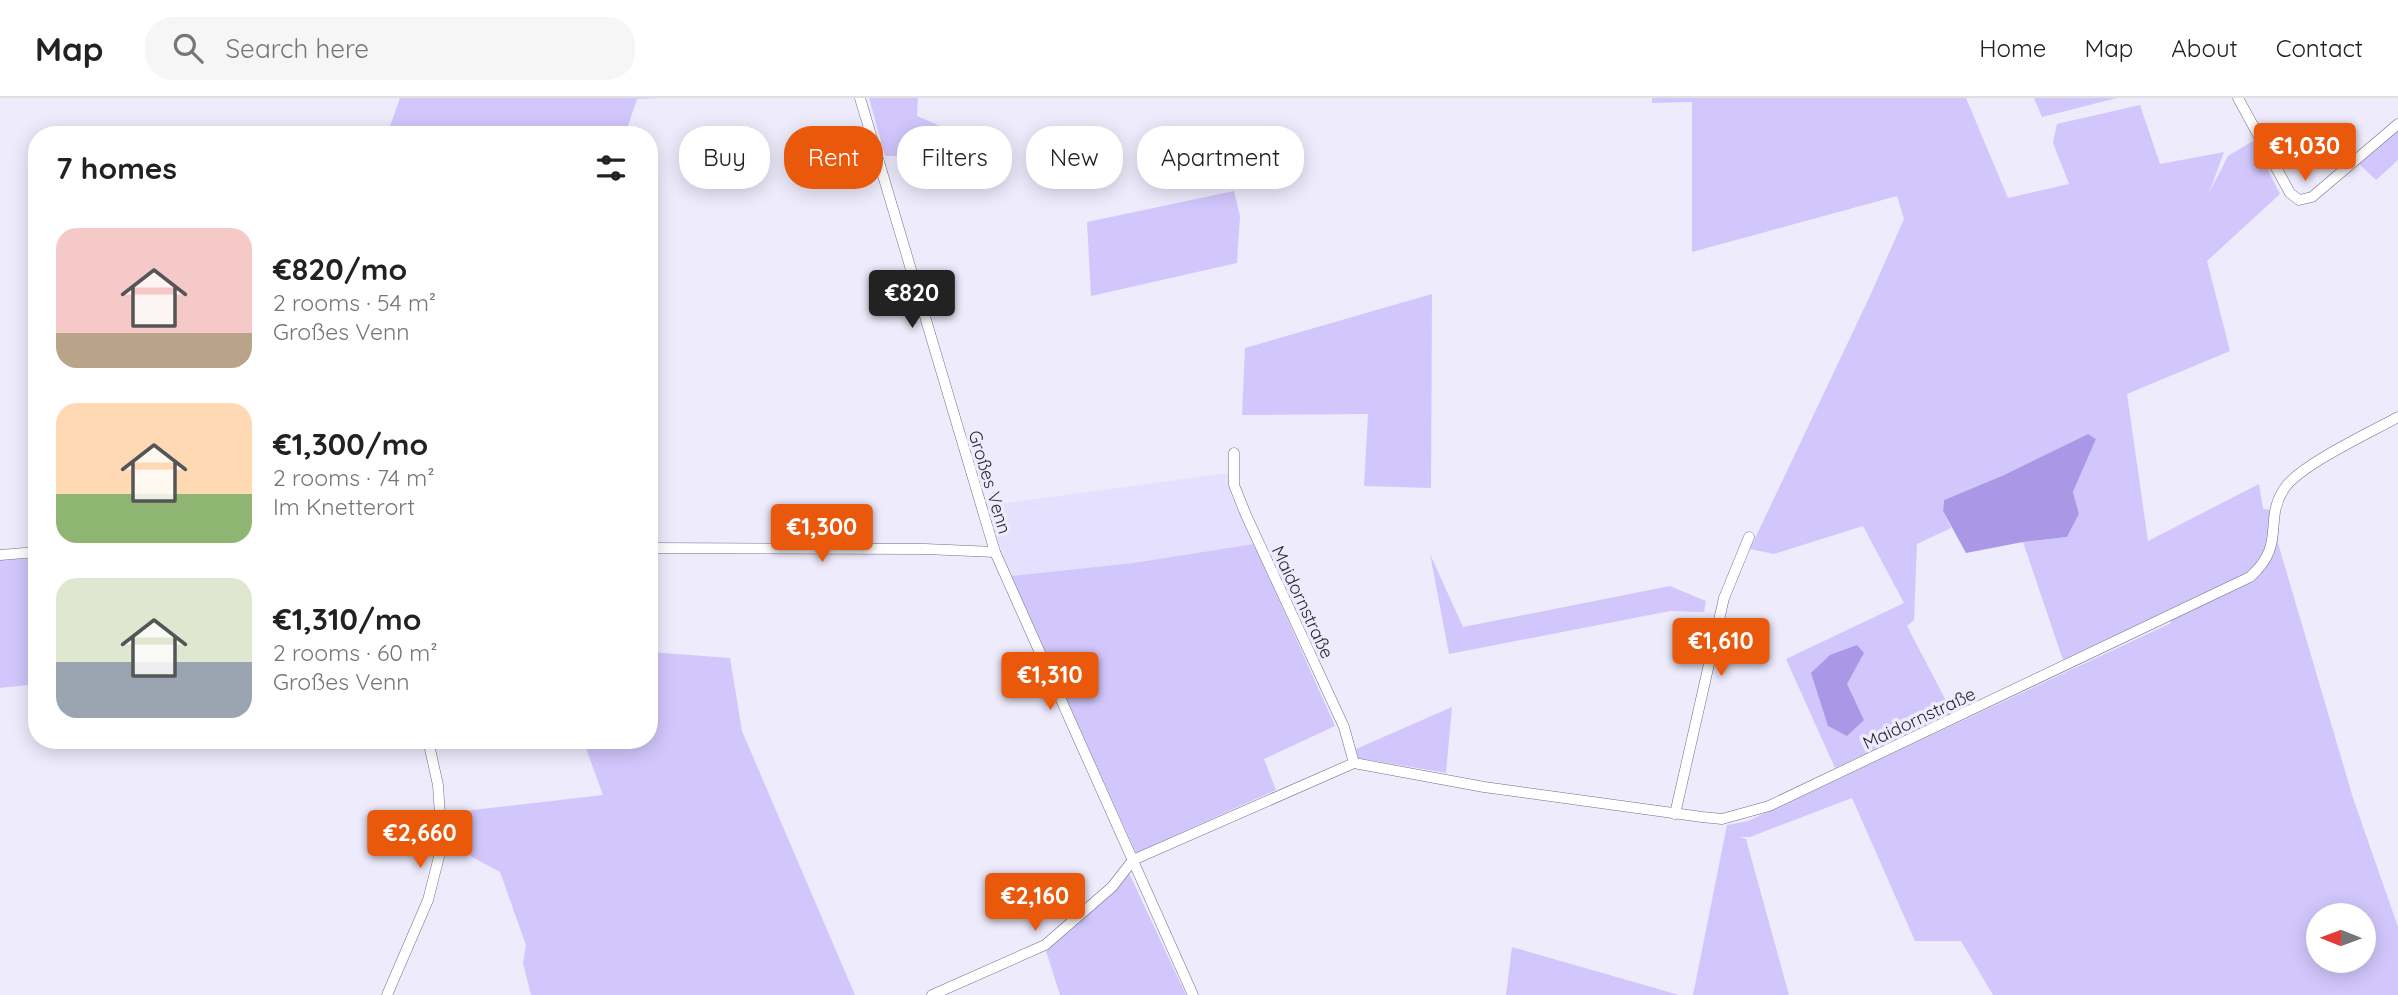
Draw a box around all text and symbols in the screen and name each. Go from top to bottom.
search box [145,17,635,80]
text: Map [35,28,103,69]
icon: search [169,29,207,67]
text: Search here [225,32,369,65]
text: Home [1979,33,2046,63]
text: Map [2084,33,2133,63]
text: About [2171,33,2238,63]
text: Contact [2276,33,2363,63]
pin: €1,030 [2248,123,2362,183]
chip: Buy [679,126,770,189]
chip: Rent [784,126,883,189]
chip: Filters [897,126,1012,189]
chip: New [1026,126,1123,189]
chip: Apartment [1137,126,1304,189]
text: €1,030 [2270,131,2340,160]
text: 7 homes [56,149,177,187]
icon: filters [592,149,630,187]
text: €820/mo [273,250,407,288]
icon: home [112,256,196,340]
pin: €820 [871,271,953,330]
text: €820 [885,278,939,307]
text: 2 rooms · 54 m² [273,288,436,317]
text: Großes Venn [273,317,410,346]
text: €1,300/mo [273,425,428,463]
street label: Großes Venn [963,428,1017,536]
icon: home [112,431,196,515]
text: 2 rooms · 74 m² [273,463,435,492]
text: Im Knetterort [273,492,415,521]
pin: €1,300 [765,504,879,564]
text: €1,300 [787,512,857,541]
street label: Maidornstraße [1267,542,1339,662]
text: €1,310/mo [273,600,421,638]
icon: home [112,606,196,690]
pin: €1,610 [1664,618,1778,678]
text: €1,610 [1688,626,1754,655]
text: 2 rooms · 60 m² [273,638,438,667]
pin: €1,310 [993,652,1107,712]
text: €1,310 [1017,660,1083,689]
text: Großes Venn [273,667,410,696]
street label: Maidornstraße [1859,682,1979,754]
pin: €2,660 [363,810,477,870]
text: €2,660 [383,818,457,847]
pin: €2,160 [978,874,1092,933]
text: €2,160 [1001,881,1069,910]
north arrow [2306,903,2376,973]
map controls [2306,903,2376,973]

